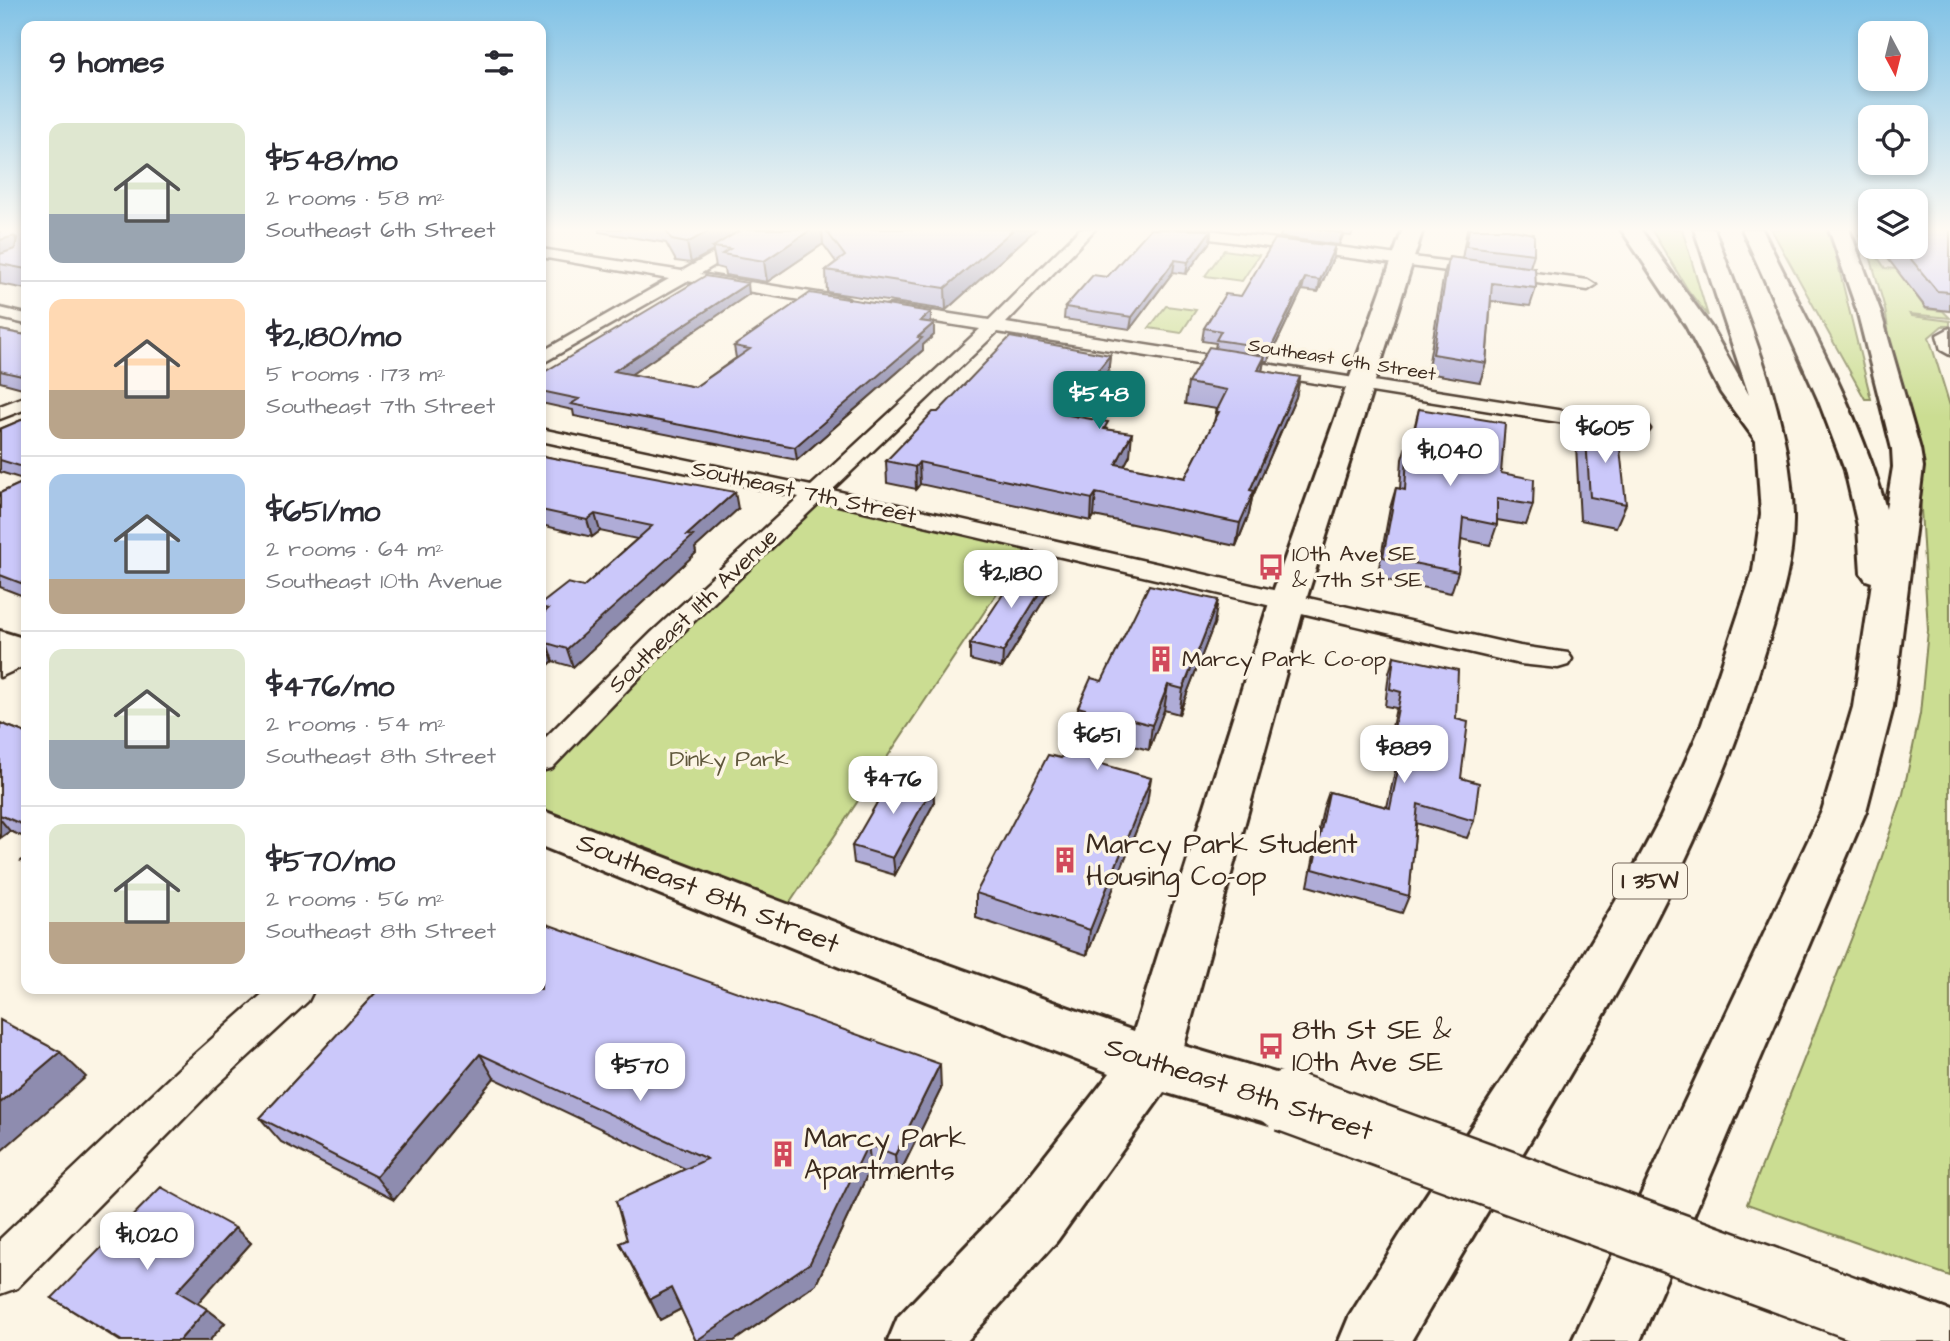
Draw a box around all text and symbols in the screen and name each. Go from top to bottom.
north arrow [1858,21,1928,91]
map controls [1858,21,1928,259]
text: 9 homes [49,42,164,84]
icon: filters [480,44,518,82]
button: locate [1858,105,1928,175]
text: $548/mo [266,140,398,182]
icon: home [105,151,189,235]
text: 2 rooms · 58 m² [266,182,445,214]
button: layers [1858,189,1928,259]
text: Southeast 6th Street [266,214,496,246]
text: $2,180/mo [266,316,401,358]
icon: home [105,327,189,411]
street label: Southeast 6th Street [1246,332,1438,388]
text: 5 rooms · 173 m² [266,358,446,390]
pin: $548 [1058,372,1140,431]
text: $548 [1069,378,1129,410]
text: Southeast 7th Street [266,390,495,422]
pin: $605 [1564,406,1646,465]
text: $605 [1576,412,1634,444]
pin: $1,040 [1393,428,1507,488]
text: $1,040 [1418,435,1482,467]
street label: Southeast 7th Street [689,453,920,532]
text: $651/mo [266,491,380,533]
icon: home [105,502,189,586]
street label: Southeast 11th Avenue [601,521,785,701]
text: 2 rooms · 64 m² [266,533,444,565]
place label: 10th Ave SE & 7th St SE [1292,538,1423,596]
pin: $2,180 [954,550,1068,610]
bus stop icon: 10th Ave SE & 7th St SE [1256,552,1286,582]
text: $2,180 [980,557,1042,589]
text: Southeast 10th Avenue [266,565,502,597]
place label: Marcy Park Co-op [1182,643,1387,676]
building icon: Marcy Park Co-op [1146,644,1176,674]
text: $476/mo [266,666,394,708]
icon: home [105,677,189,761]
text: 2 rooms · 54 m² [266,708,446,740]
pin: $651 [1056,712,1138,772]
text: $651 [1074,719,1120,751]
pin: $889 [1363,726,1445,785]
text: $889 [1376,732,1432,764]
text: Southeast 8th Street [266,740,496,772]
park label: Dinky Park [669,743,789,776]
pin: $476 [852,756,934,816]
text: $476 [864,763,922,795]
street label: Southeast 8th Street [571,822,846,964]
place label: Marcy Park Student Housing Co-op [1086,825,1358,897]
text: $570/mo [266,841,395,883]
building icon: Marcy Park Student Housing Co-op [1050,845,1080,875]
icon: home [105,852,189,936]
road number: I 35W [1613,864,1687,898]
text: 2 rooms · 56 m² [266,883,444,915]
text: Southeast 8th Street [266,915,496,947]
place label: 8th St SE & 10th Ave SE [1292,1011,1452,1082]
street label: Southeast 8th Street [1100,1027,1379,1151]
bus stop icon: 8th St SE & 10th Ave SE [1256,1031,1286,1061]
pin: $570 [599,1044,681,1103]
text: $570 [611,1050,669,1082]
place label: Marcy Park Apartments [804,1119,966,1190]
building icon: Marcy Park Apartments [768,1139,798,1169]
pin: $1,020 [90,1212,204,1272]
text: $1,020 [116,1219,178,1251]

